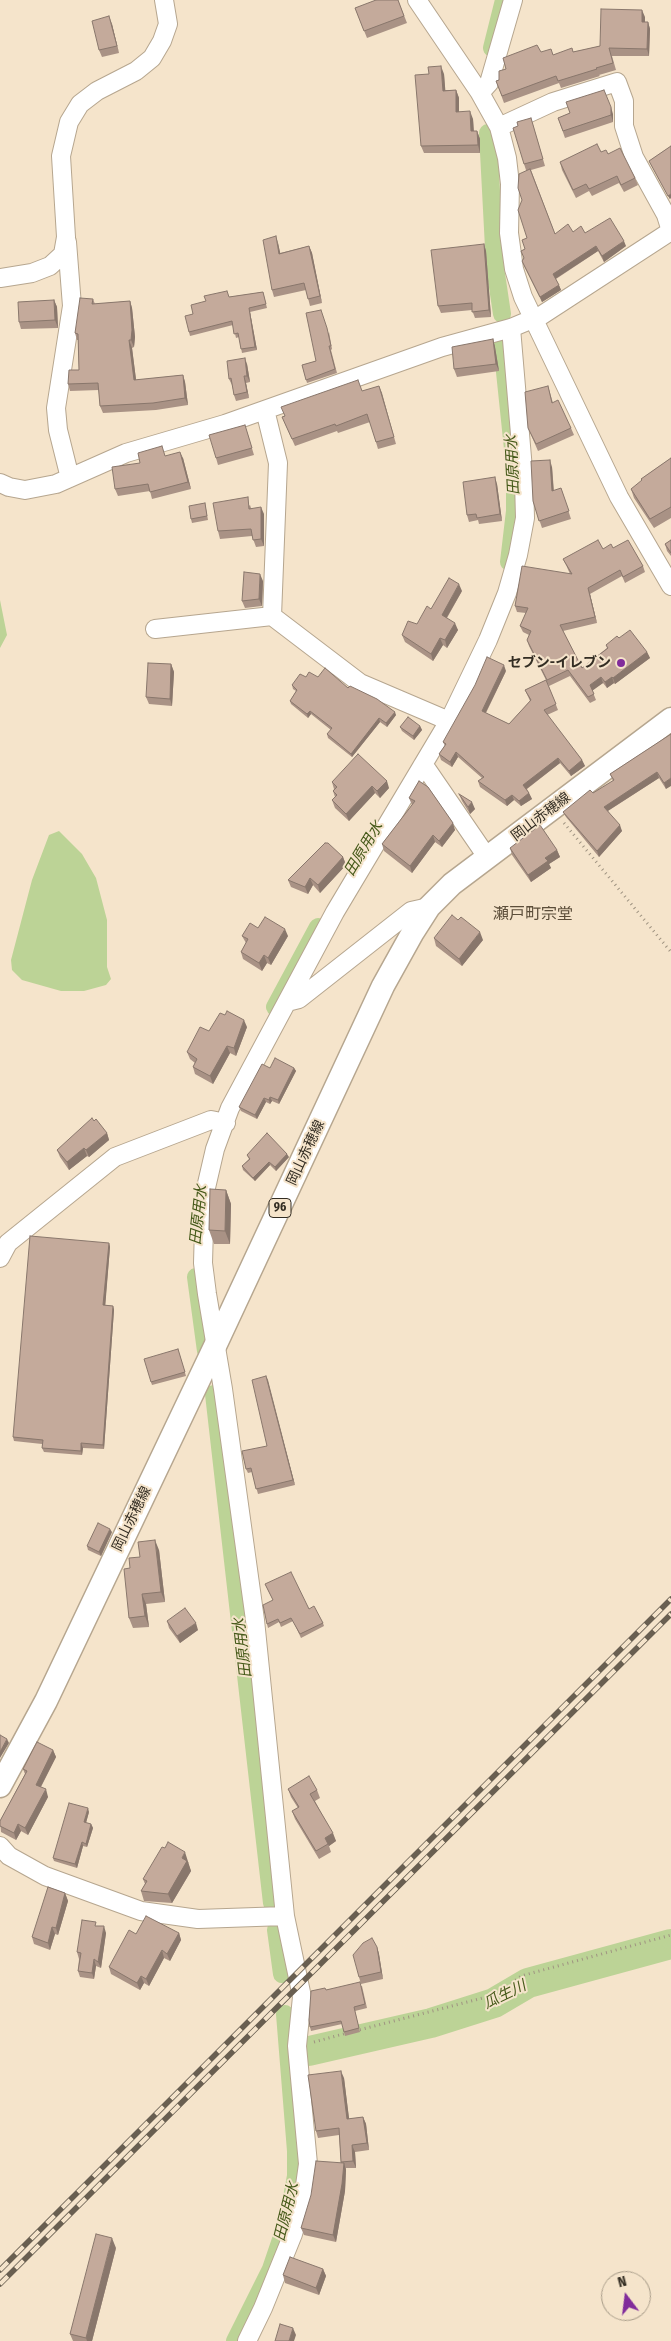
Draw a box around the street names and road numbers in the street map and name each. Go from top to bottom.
street label: 岡山赤穂線 [508,789,574,845]
street label: 岡山赤穂線 [284,1118,328,1188]
road number: 96 [269,1198,291,1218]
street label: 岡山赤穂線 [109,1484,155,1554]

